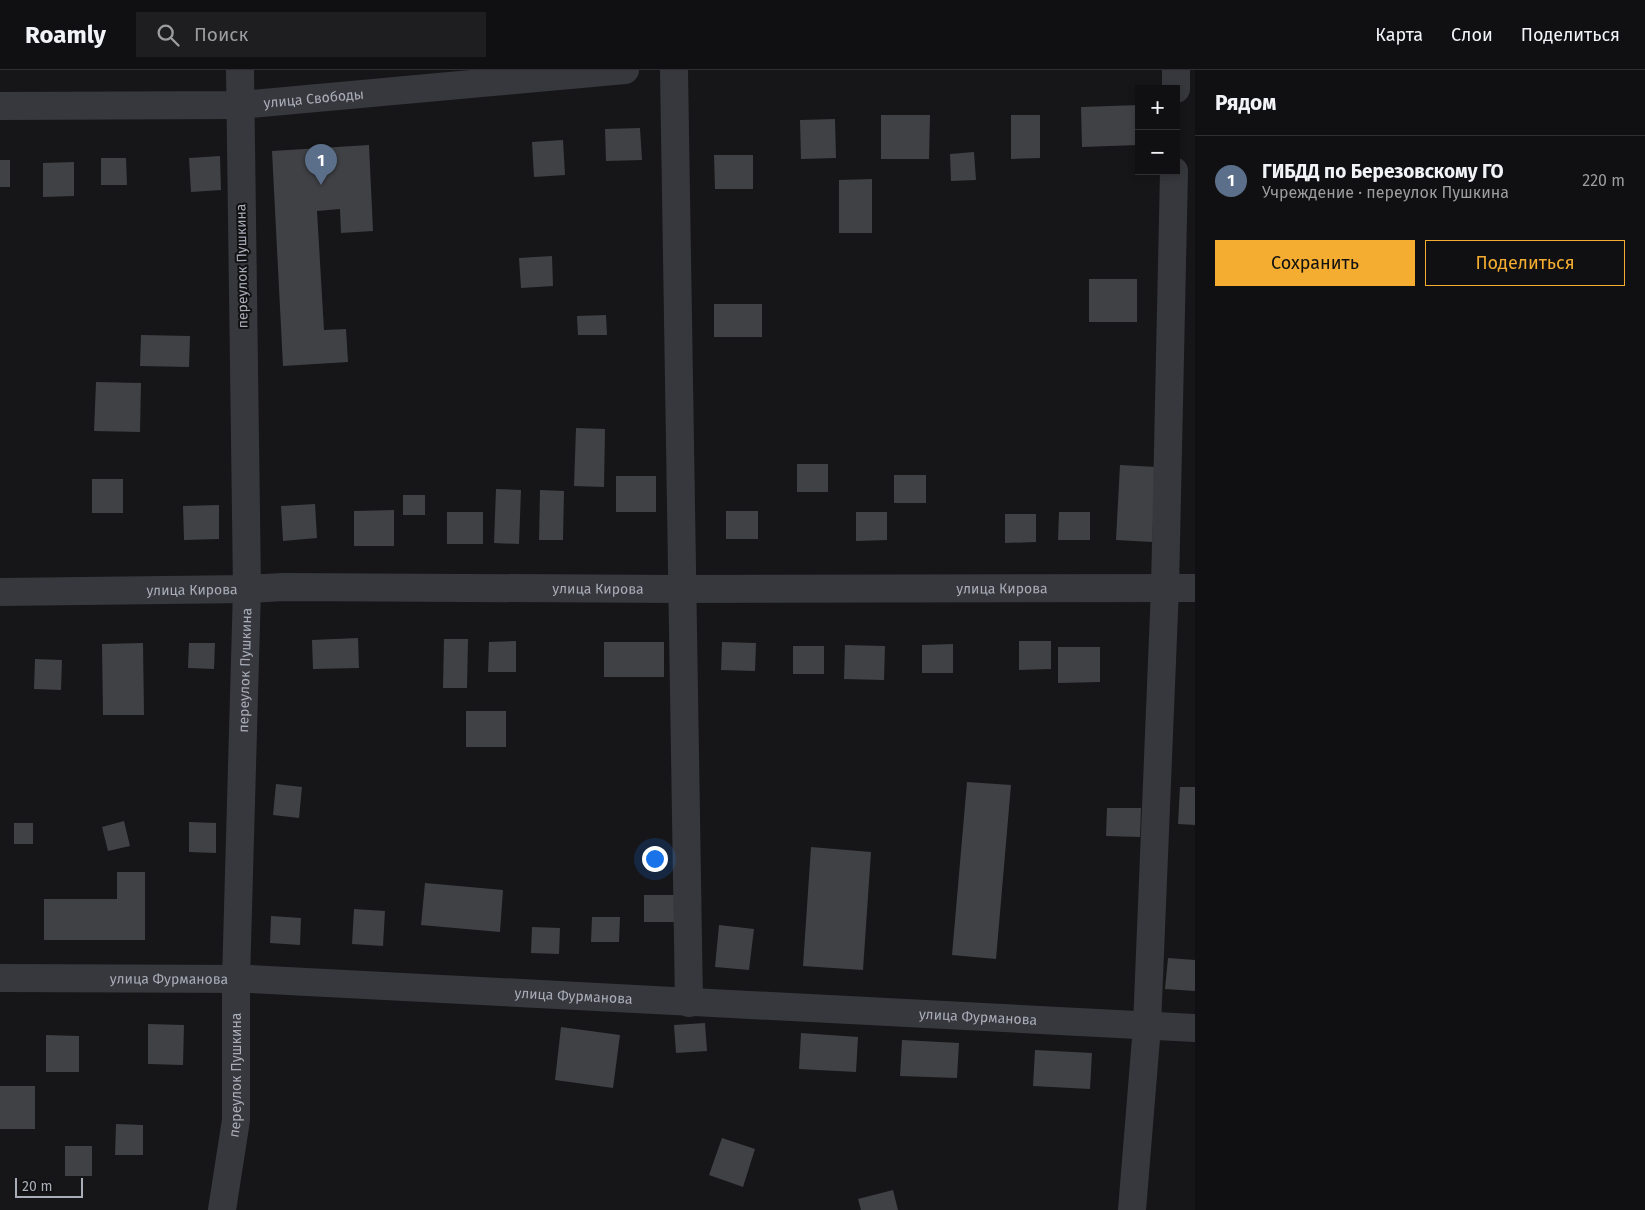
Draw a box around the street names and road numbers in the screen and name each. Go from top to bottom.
street label: улица Свободы [263,85,365,111]
street label: переулок Пушкина [232,203,252,329]
street label: улица Кирова [552,580,644,597]
street label: улица Кирова [956,580,1048,597]
street label: улица Кирова [146,581,238,599]
street label: переулок Пушкина [234,608,255,733]
street label: улица Фурманова [110,970,228,987]
street label: улица Фурманова [514,984,633,1007]
street label: улица Фурманова [918,1005,1038,1028]
street label: переулок Пушкина [225,1013,245,1139]

